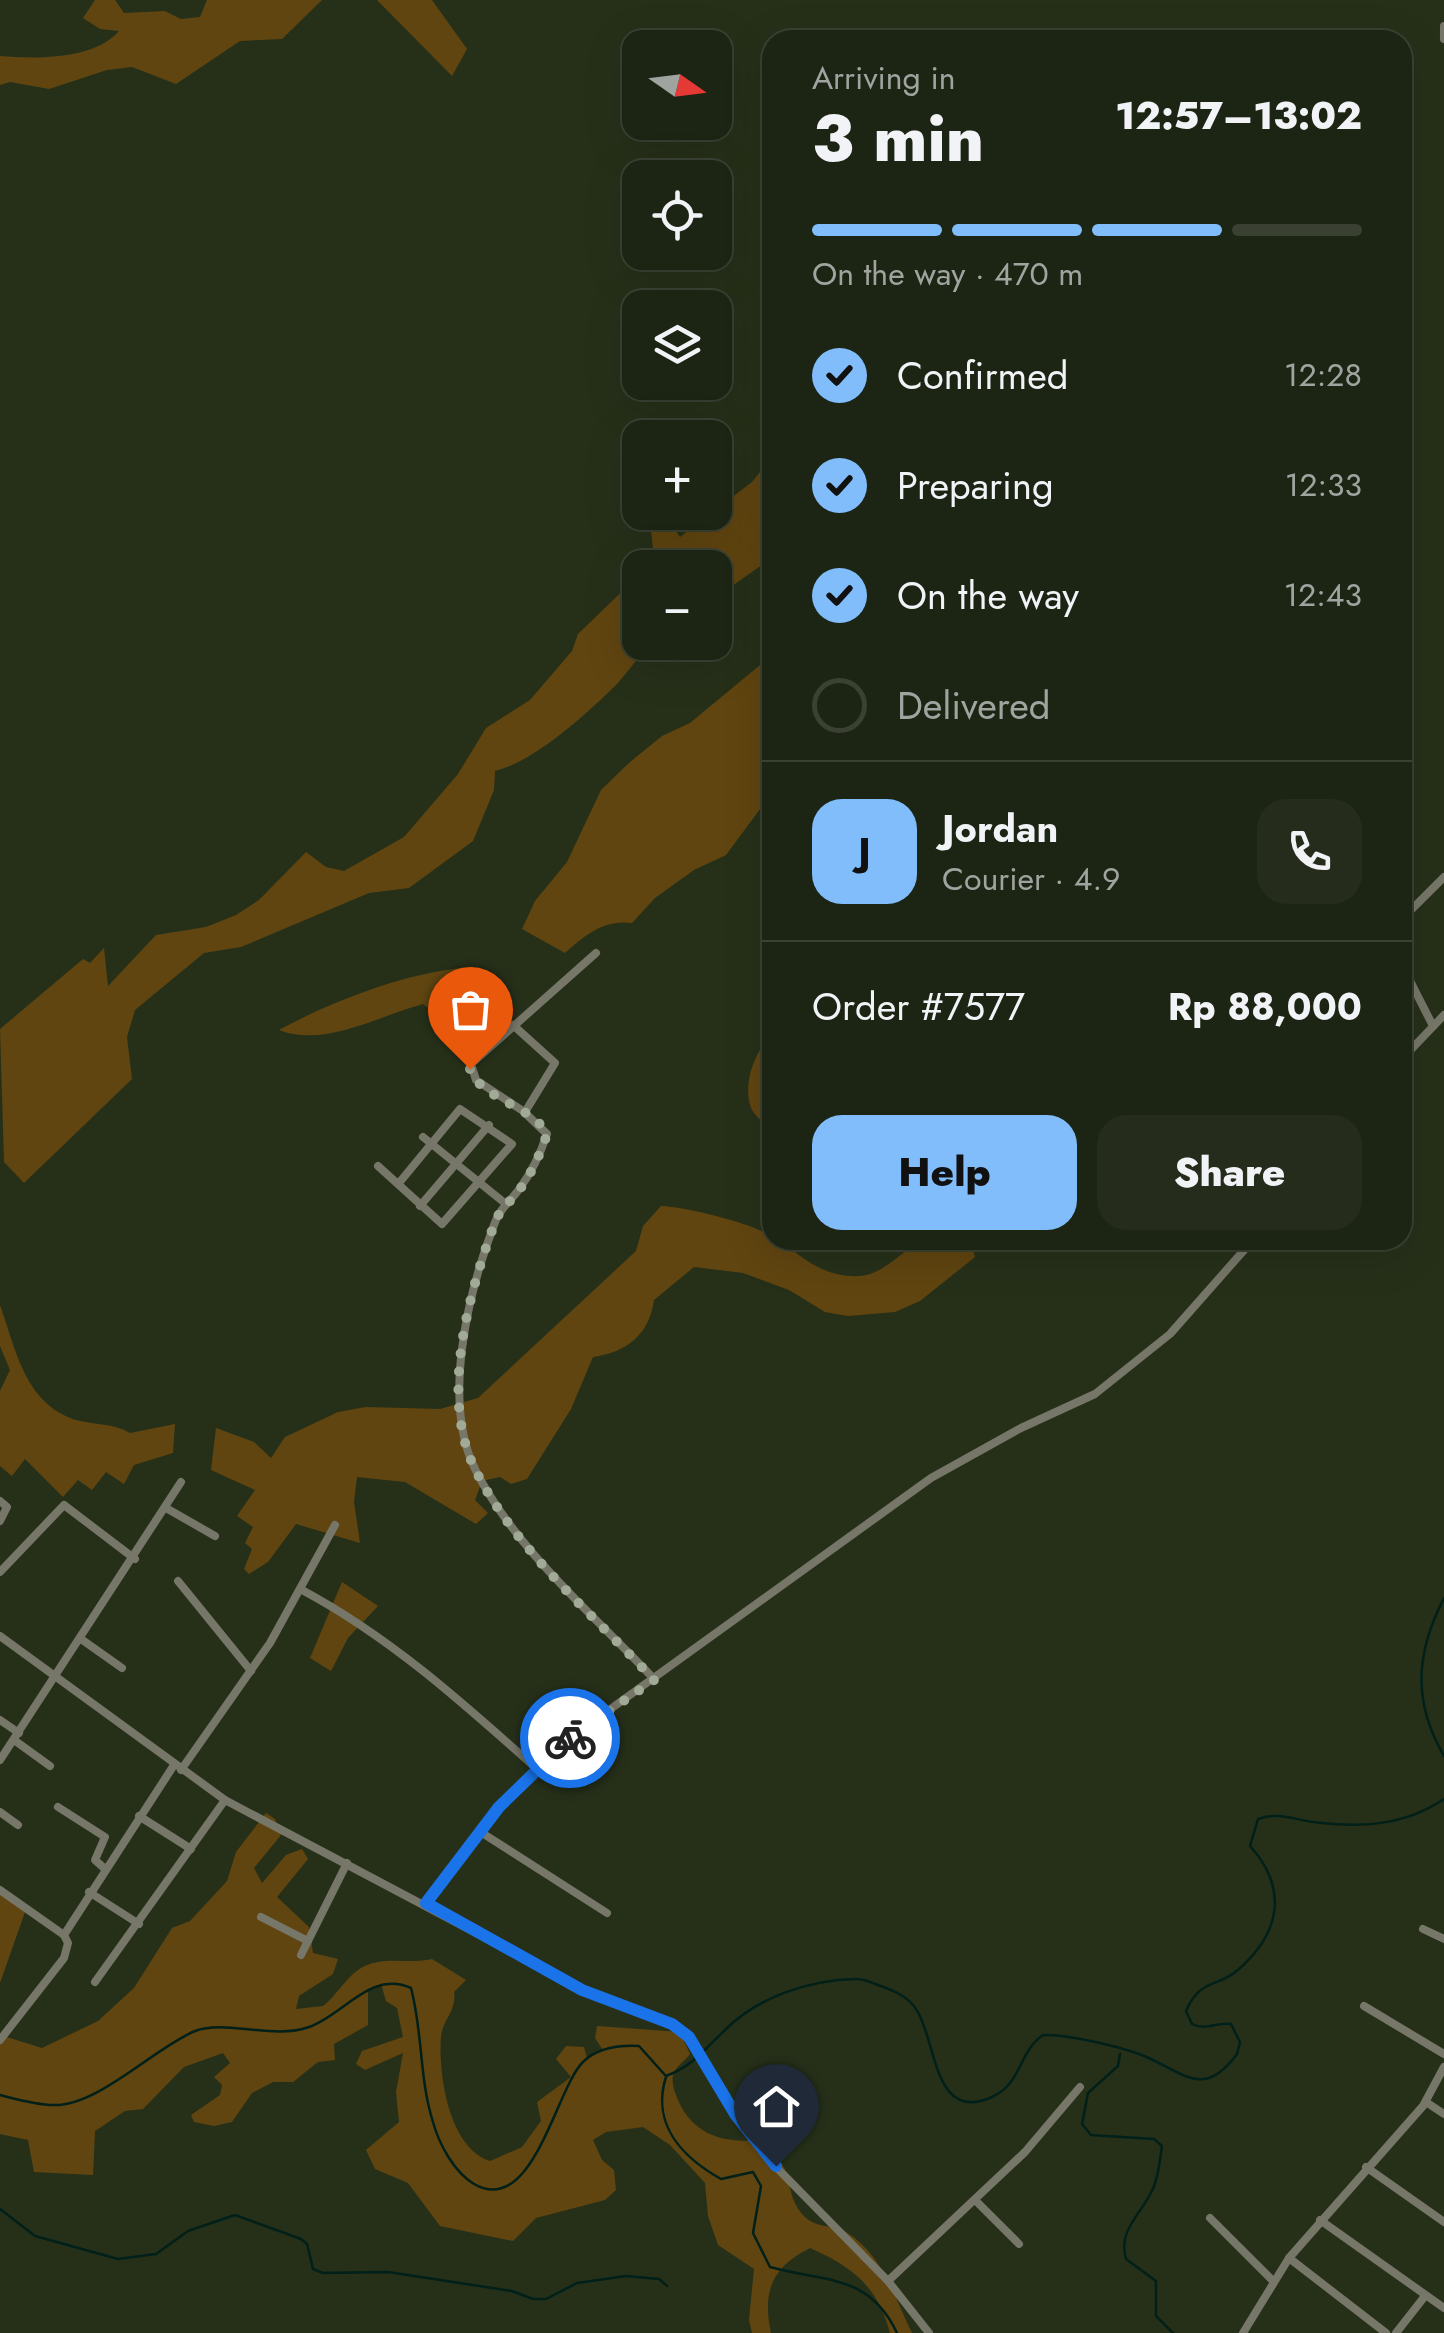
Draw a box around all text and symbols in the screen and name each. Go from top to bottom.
north arrow [622,30,732,140]
map controls [622,30,732,660]
text: Arriving in [812,55,956,101]
text: 12:57–13:02 [1115,88,1362,143]
text: 3 min [812,91,984,185]
button: locate [622,160,732,270]
text: On the way · 470 m [812,251,1083,297]
button: layers [622,290,732,400]
icon: check [812,348,867,403]
text: Confirmed [897,348,1068,403]
text: 12:28 [1284,352,1362,398]
button: + [622,420,732,530]
icon: check [812,458,867,513]
text: Preparing [897,458,1054,513]
text: 12:33 [1285,462,1362,508]
button: − [622,550,732,660]
icon: check [812,568,867,623]
text: On the way [897,568,1079,623]
text: 12:43 [1284,572,1362,618]
text: Delivered [897,678,1050,733]
button: phone [1257,799,1362,904]
text: Jordan [942,801,1058,856]
text: J [858,824,871,879]
text: Courier · 4.9 [942,856,1120,902]
pin [428,967,513,1070]
text: Order #7577 [812,979,1025,1034]
text: Rp 88,000 [1168,979,1362,1034]
icon: bag [443,982,498,1037]
button: Help [812,1115,1077,1230]
button: Share [1097,1115,1362,1230]
courier [520,1688,620,1788]
icon: bike [543,1711,598,1766]
pin [734,2064,819,2167]
icon: home [749,2079,804,2134]

